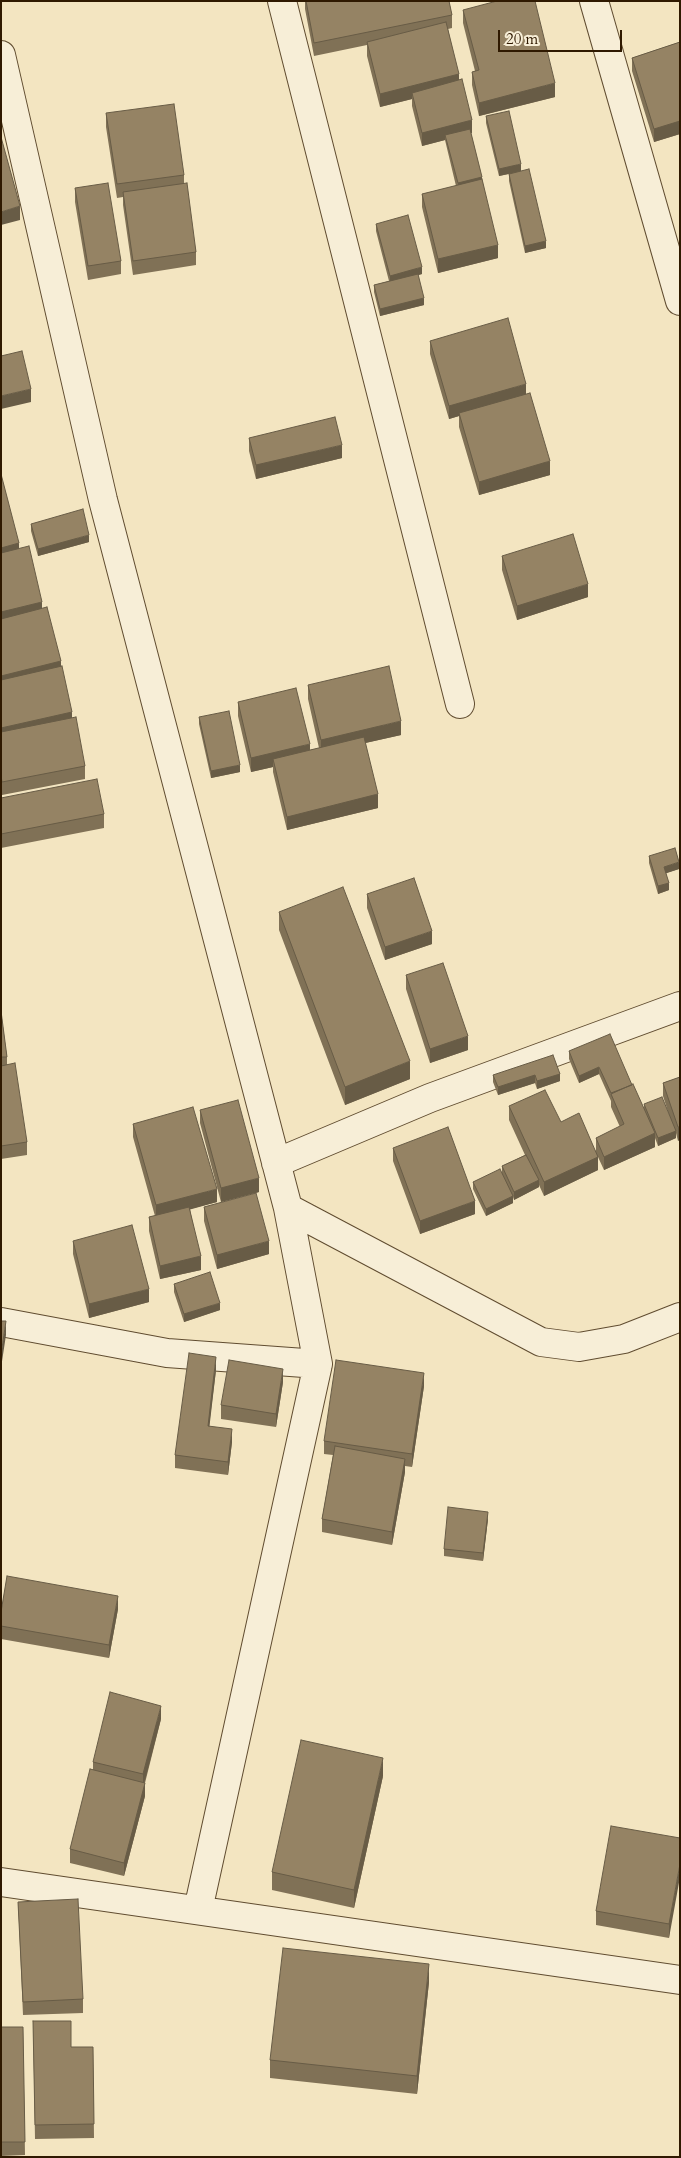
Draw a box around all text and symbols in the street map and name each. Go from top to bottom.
scale bar [501,20,625,52]
text: 20 m [506,29,538,49]

